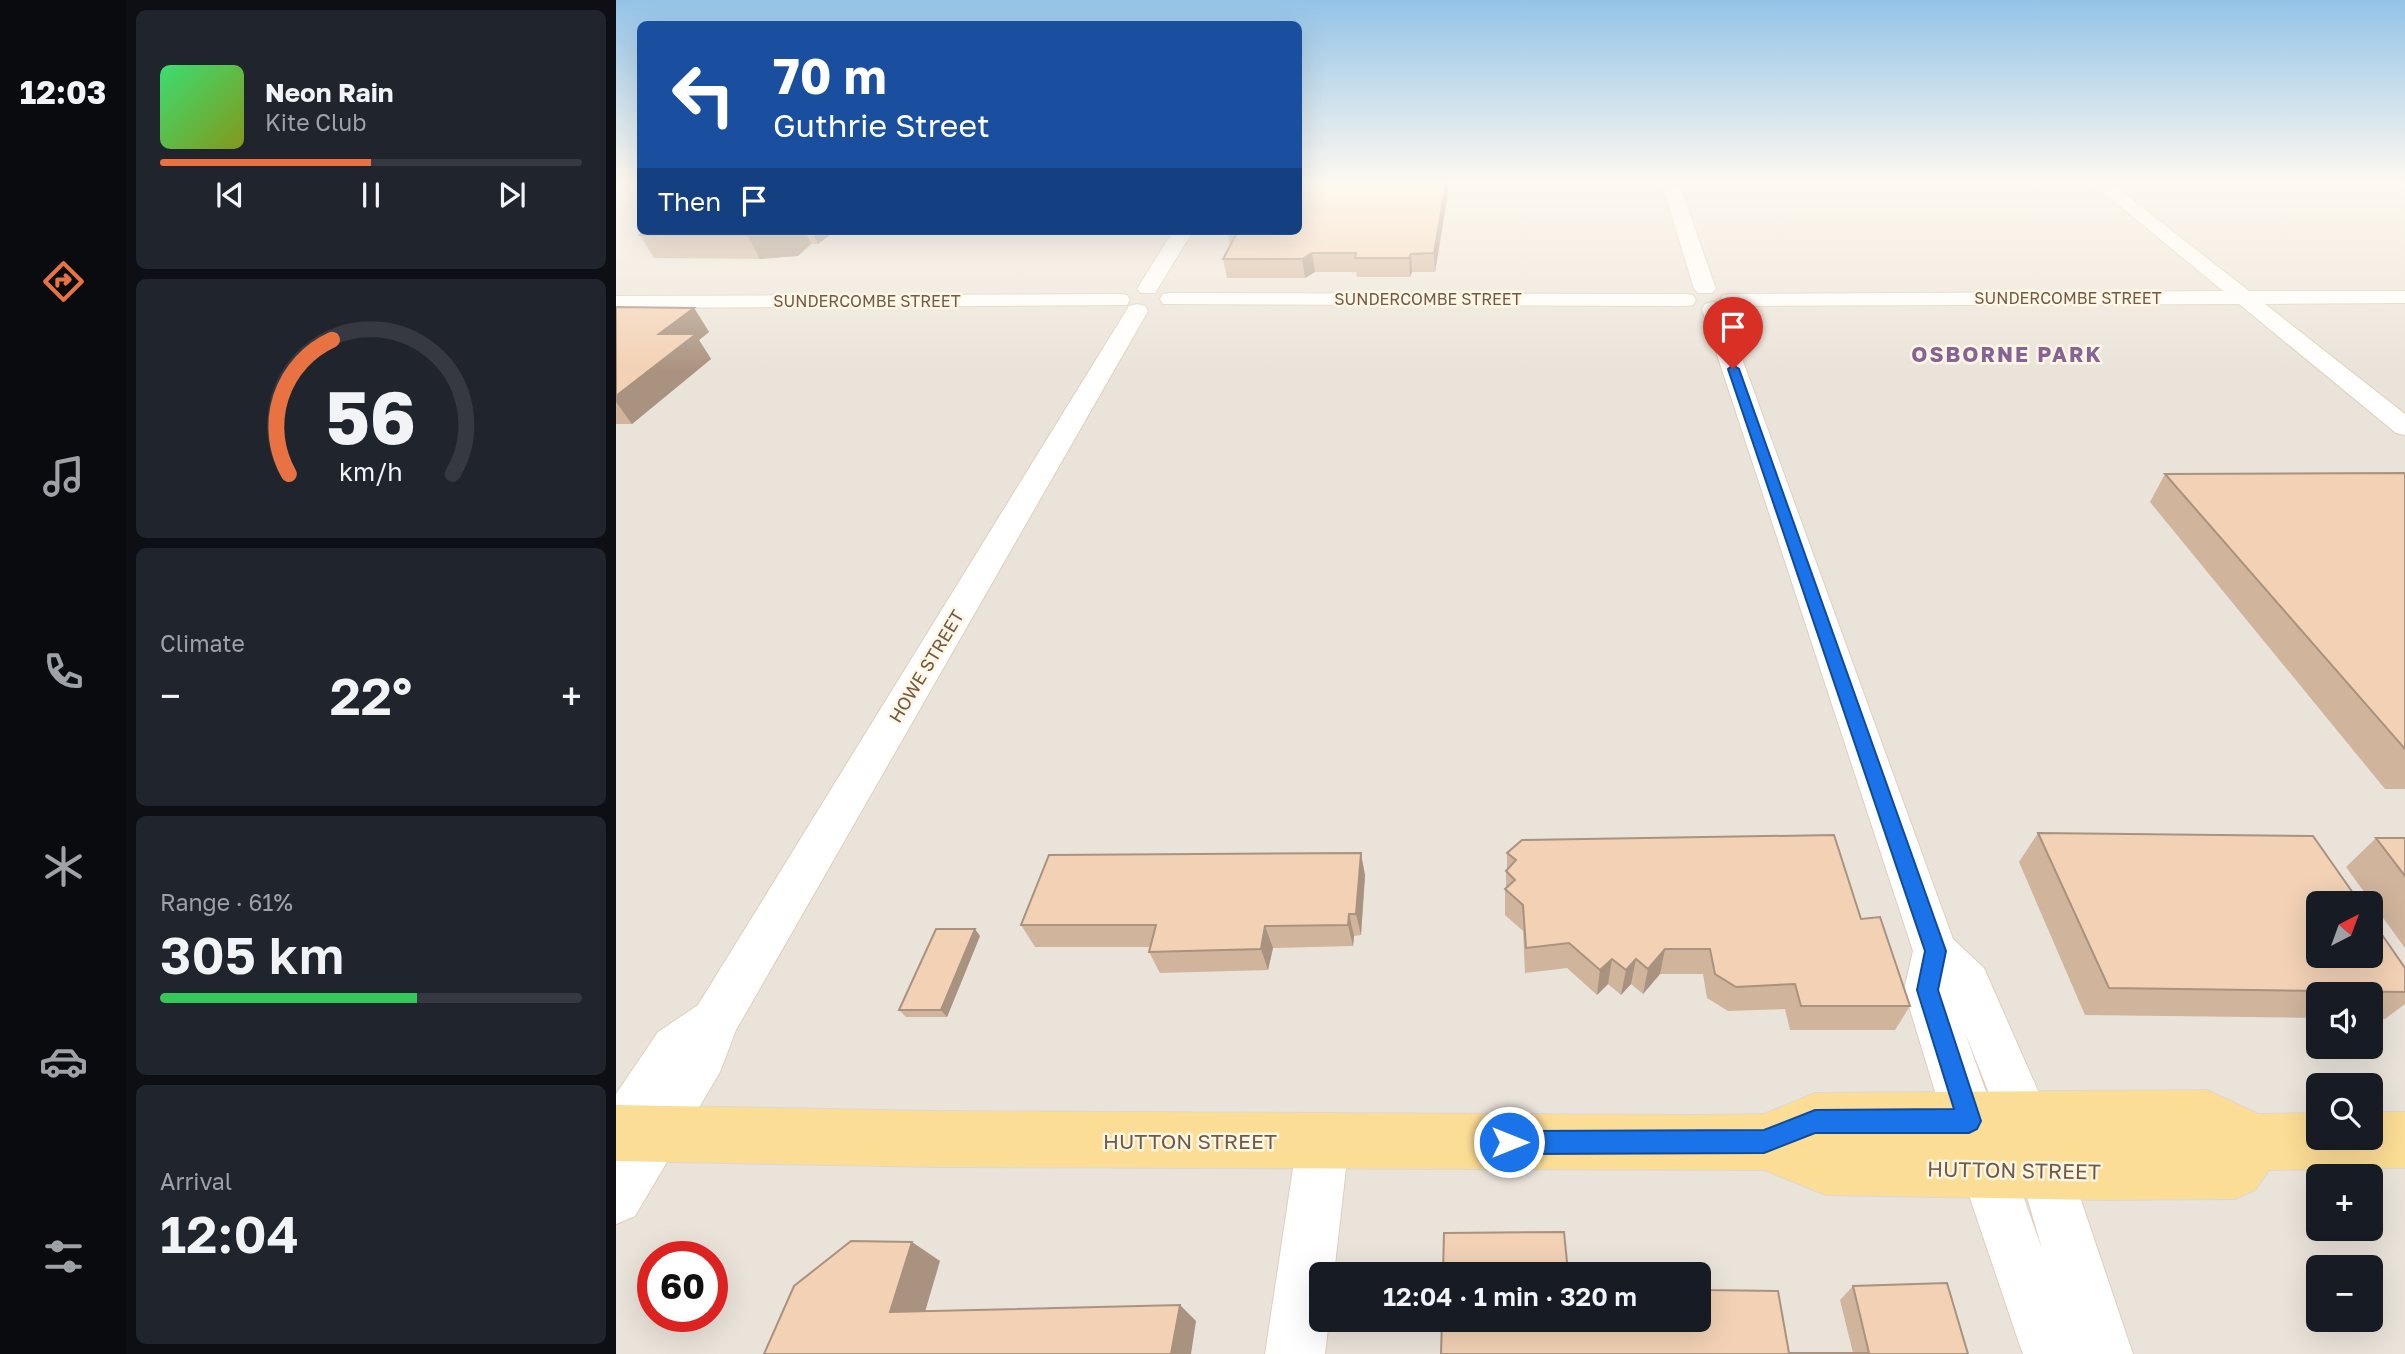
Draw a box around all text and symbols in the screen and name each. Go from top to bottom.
text: 70 m [773,46,887,105]
icon: left [658,49,749,140]
text: 12:03 [20,73,106,111]
text: Neon Rain [265,77,394,108]
text: Guthrie Street [773,106,990,144]
text: Kite Club [265,108,366,136]
icon: previous [211,176,249,214]
icon: pause [352,176,390,214]
icon: next [493,176,531,214]
icon: arrive [735,182,773,220]
text: Then [658,186,721,217]
icon: directions [39,257,88,306]
street label: SUNDERCOMBE STREET [1974,288,2162,308]
street label: SUNDERCOMBE STREET [1334,289,1522,309]
street label: SUNDERCOMBE STREET [773,291,961,311]
pin [1703,297,1763,369]
icon: arrive [1714,308,1752,346]
district label: OSBORNE PARK [1911,341,2103,367]
text: 56 [326,374,416,461]
icon: music [39,452,88,501]
text: km/h [339,456,403,487]
street label: HOWE STREET [884,606,968,726]
text: Climate [160,629,245,657]
icon: phone [39,647,88,696]
text: 22° [330,664,412,726]
text: − [160,673,181,718]
text: + [561,673,582,718]
icon: climate [39,842,88,891]
text: Range · 61% [160,888,293,916]
north arrow [2306,891,2384,968]
map controls [2306,891,2383,1332]
text: 305 km [160,923,344,985]
button: sound [2306,982,2383,1059]
icon: car [39,1037,88,1086]
button: search [2306,1073,2383,1150]
position arrow [1472,1105,1546,1179]
street label: HUTTON STREET [1103,1128,1277,1154]
street label: HUTTON STREET [1927,1155,2101,1185]
button: + [2306,1164,2383,1241]
text: Arrival [160,1167,232,1195]
text: 12:04 [160,1202,299,1264]
icon: filters [39,1232,88,1281]
speed limit sign: 60 [637,1241,728,1332]
button: − [2306,1255,2383,1332]
text: 12:04 · 1 min · 320 m [1383,1281,1637,1312]

